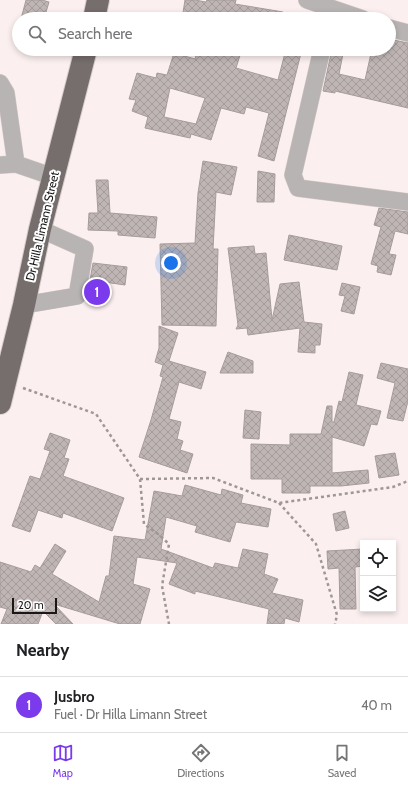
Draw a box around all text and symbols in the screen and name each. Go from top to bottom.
search box [12,12,396,56]
icon: search [26,23,48,45]
text: Search here [58,25,133,43]
street label: Dr Hilla Limann Street [22,170,62,282]
your location [161,253,181,273]
pin: 1 [84,277,110,307]
map controls [360,540,396,612]
button: locate [360,540,396,576]
button: layers [360,576,396,612]
scale bar [12,596,57,615]
text: 20 m [18,598,44,612]
text: Nearby [16,640,69,660]
text: Jusbro [54,688,95,706]
text: 1 [27,697,31,713]
text: 40 m [361,697,392,713]
text: Fuel · Dr Hilla Limann Street [54,706,207,722]
tab: Map [52,742,74,780]
tab: Directions [177,742,224,780]
tab: Saved [328,742,356,780]

